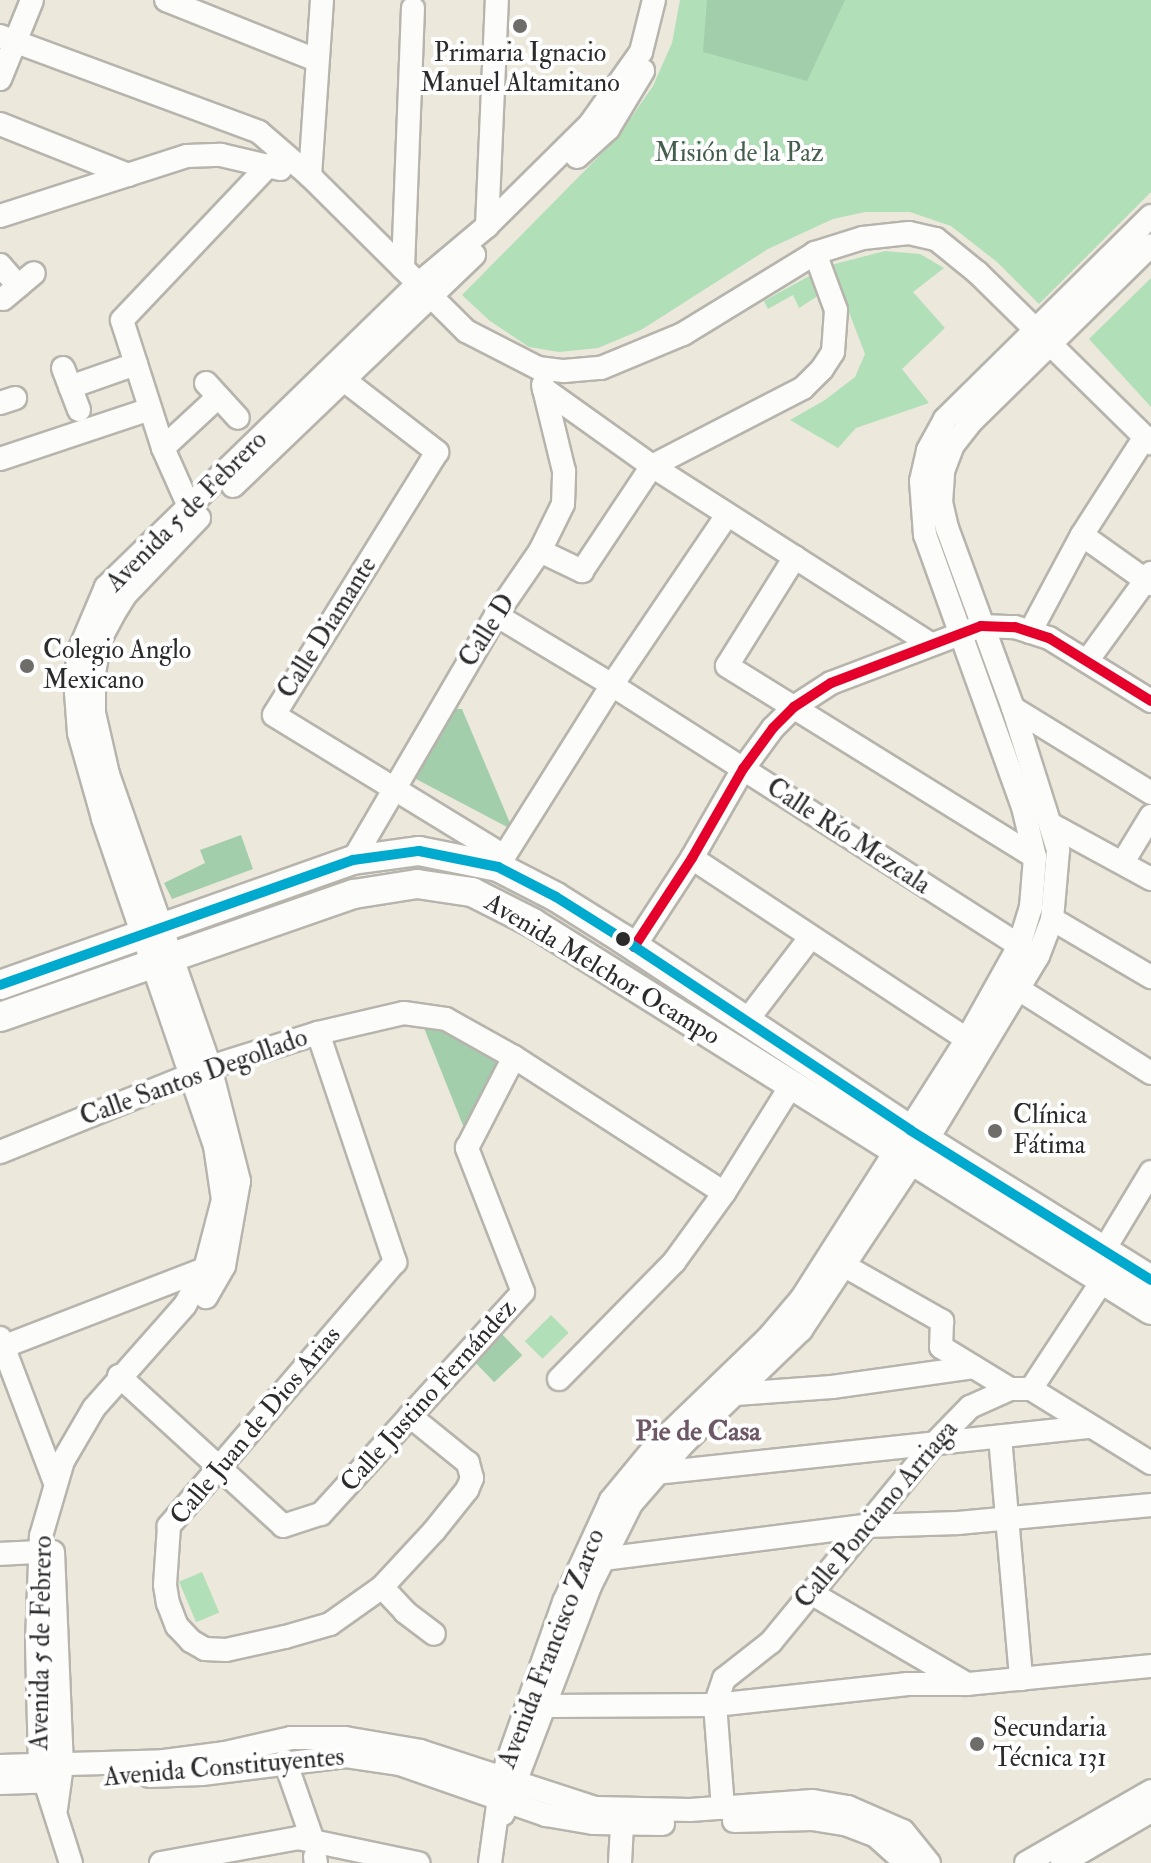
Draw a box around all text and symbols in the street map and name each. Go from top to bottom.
marker: Primaria Ignacio Manuel Altamitano [511,17,529,35]
place label: Primaria Ignacio Manuel Altamitano [420,38,620,100]
park label: Misión de la Paz [655,138,823,170]
street label: Avenida 5 de Febrero [100,425,274,599]
street label: Calle Diamante [272,551,384,705]
street label: Calle D [453,589,523,673]
place label: Colegio Anglo Mexicano [43,635,191,696]
marker: Colegio Anglo Mexicano [18,657,36,675]
street label: Calle Río Mezcala [760,772,936,902]
street label: Avenida Melchor Ocampo [479,887,725,1053]
unlabelled marker [615,931,631,947]
street label: Calle Santos Degollado [76,1022,312,1134]
place label: Clínica Fátima [1013,1100,1087,1162]
marker: Clínica Fátima [984,1120,1006,1142]
street label: Calle Justino Fernández [334,1293,524,1499]
street label: Calle Juan de Dios Arias [164,1321,348,1531]
district label: Pie de Casa [635,1415,761,1449]
street label: Calle Ponciano Arriaga [789,1415,965,1615]
street label: Avenida Francisco Zarco [492,1525,612,1773]
street label: Avenida 5 de Febrero [25,1535,59,1751]
place label: Secundaria Técnica 131 [993,1713,1106,1774]
marker: Secundaria Técnica 131 [968,1735,986,1753]
street label: Avenida Constituyentes [102,1742,346,1794]

